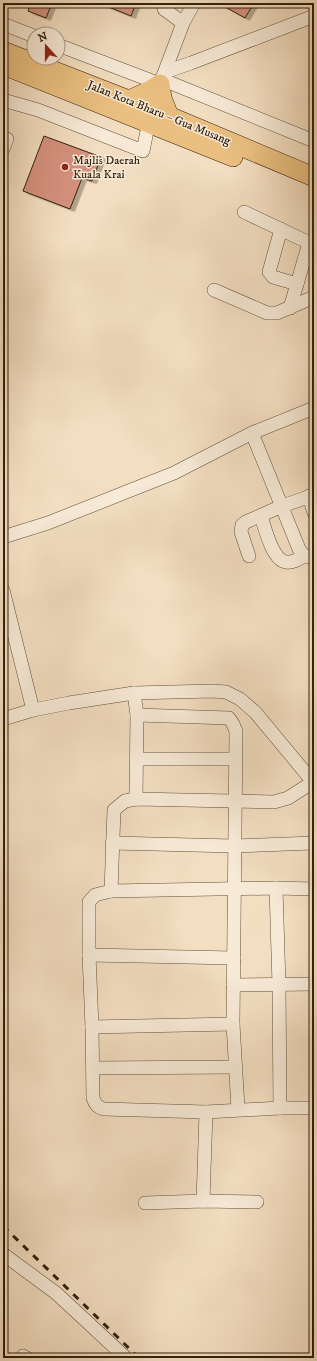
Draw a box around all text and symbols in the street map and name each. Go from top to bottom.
north arrow [26,26,66,66]
text: N [36,29,49,46]
street label: Jalan Kota Bharu – Gua Musang [84,77,233,149]
place label: Majlis Daerah Kuala Krai [73,153,141,182]
marker: Majlis Daerah Kuala Krai [60,162,70,172]

